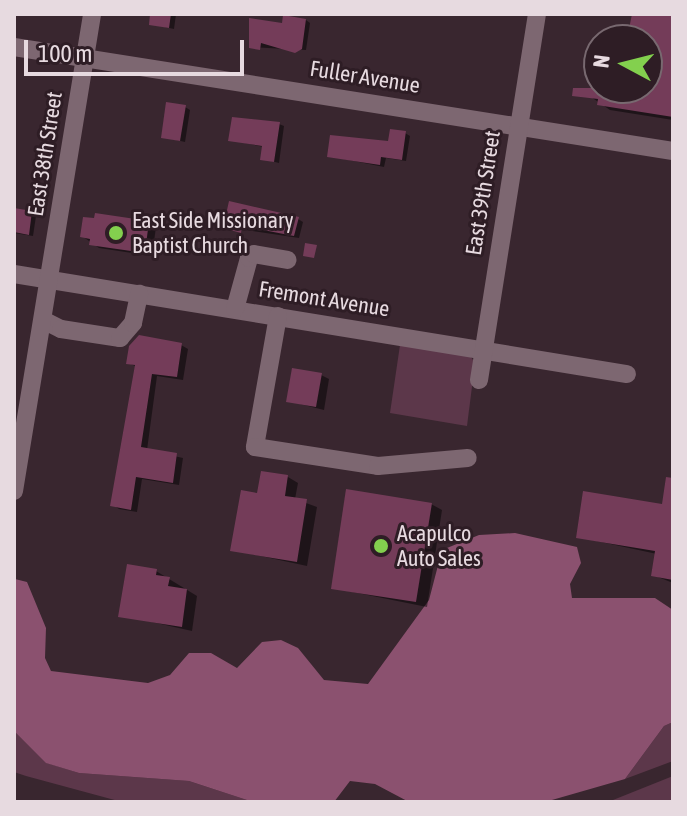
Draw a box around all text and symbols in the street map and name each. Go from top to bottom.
scale bar [28,24,248,74]
north arrow [583,24,663,104]
text: 100 m [38,40,92,67]
text: N [587,53,615,69]
street label: Fuller Avenue [308,55,422,99]
street label: East 38th Street [22,90,68,218]
street label: East 39th Street [460,129,506,257]
place label: East Side Missionary Baptist Church [132,207,294,258]
marker: East Side Missionary Baptist Church [107,224,125,242]
street label: Fremont Avenue [257,276,391,322]
place label: Acapulco Auto Sales [397,520,481,572]
marker: Acapulco Auto Sales [372,537,390,555]

